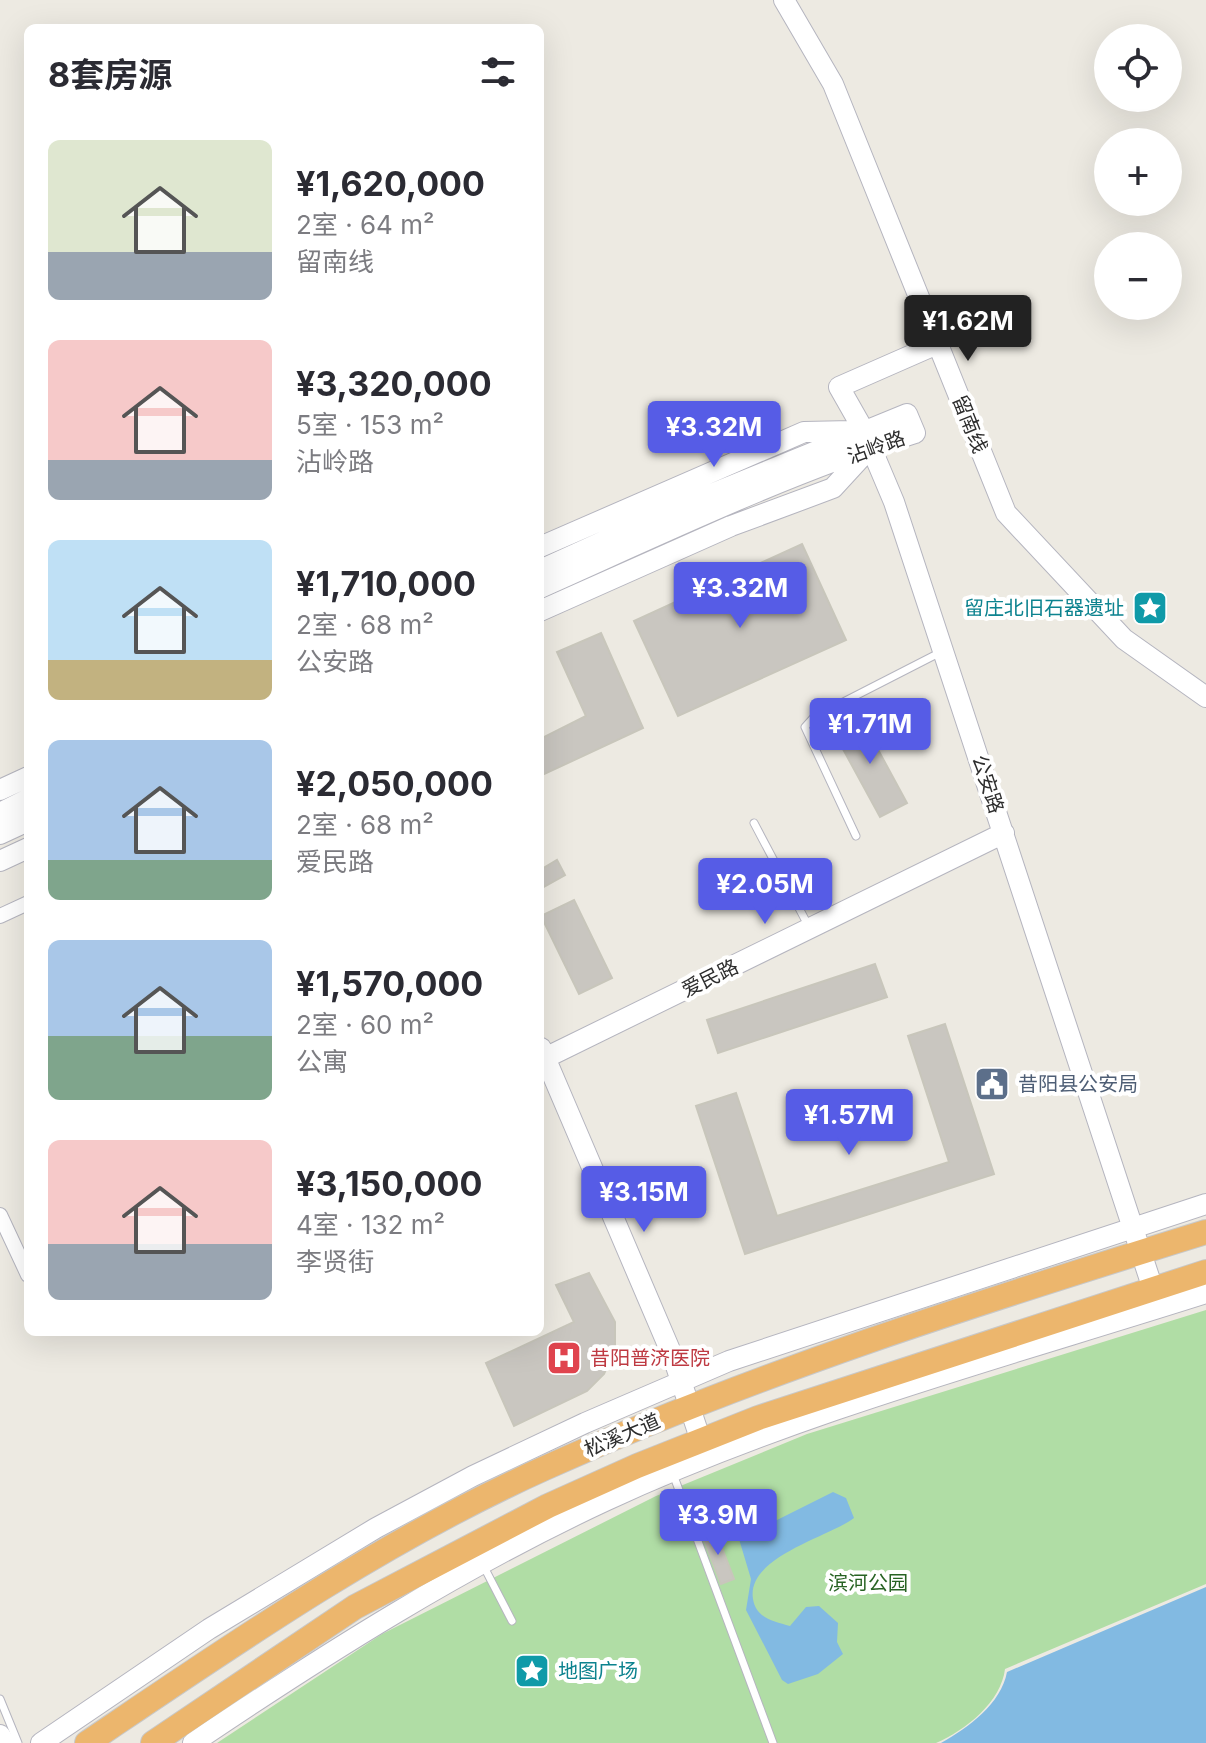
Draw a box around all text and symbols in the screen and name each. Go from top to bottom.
map controls [1094,24,1182,320]
button: locate [1094,24,1182,112]
icon: filters [476,50,520,94]
text: 8套房源 [48,54,172,95]
button: + [1094,128,1182,216]
text: ¥1,620,000 [296,163,485,204]
icon: home [112,172,208,268]
text: 2室 · 64 m² [296,209,434,240]
button: − [1094,232,1182,320]
text: 留南线 [296,246,374,277]
pin: ¥1.62M [903,295,1033,363]
text: ¥1.62M [922,305,1014,336]
text: ¥3,320,000 [296,363,492,404]
icon: home [112,372,208,468]
street label: 留南线 [948,392,992,456]
pin: ¥3.32M [649,401,779,469]
text: 5室 · 153 m² [296,409,444,440]
text: ¥3.32M [666,411,762,442]
street label: 沾岭路 [844,425,908,469]
text: 沾岭路 [296,446,374,477]
pin: ¥3.32M [675,562,805,630]
text: ¥1,710,000 [296,563,476,604]
icon: home [112,572,208,668]
text: ¥3.32M [692,572,788,603]
place icon: 留庄北旧石器遗址 [1131,589,1169,627]
place label: 留庄北旧石器遗址 [964,596,1124,620]
text: 2室 · 68 m² [296,609,434,640]
text: 公安路 [296,646,374,677]
pin: ¥1.71M [805,698,935,766]
text: ¥1.71M [828,708,912,739]
street label: 公安路 [967,752,1009,816]
text: ¥2,050,000 [296,763,493,804]
icon: home [112,772,208,868]
text: 2室 · 68 m² [296,809,434,840]
text: 爱民路 [296,846,374,877]
pin: ¥2.05M [700,858,830,926]
text: ¥2.05M [716,868,814,899]
street label: 爱民路 [678,954,742,1002]
text: ¥1,570,000 [296,963,483,1004]
icon: home [112,972,208,1068]
text: 2室 · 60 m² [296,1009,434,1040]
text: 公寓 [296,1046,348,1077]
public building icon: 昔阳县公安局 [973,1065,1011,1103]
place label: 昔阳县公安局 [1018,1072,1138,1096]
pin: ¥1.57M [784,1089,914,1157]
text: ¥1.57M [804,1099,894,1130]
text: ¥3,150,000 [296,1163,482,1204]
pin: ¥3.15M [579,1166,709,1234]
icon: home [112,1172,208,1268]
text: ¥3.15M [599,1176,689,1207]
text: 4室 · 132 m² [296,1209,445,1240]
text: 李贤街 [296,1246,374,1277]
hospital icon: 昔阳普济医院 [545,1339,583,1377]
place label: 昔阳普济医院 [590,1346,710,1370]
street label: 松溪大道 [580,1408,664,1462]
pin: ¥3.9M [662,1489,774,1557]
text: ¥3.9M [678,1499,758,1530]
park label: 滨河公园 [828,1571,908,1595]
place icon: 地图广场 [513,1652,551,1690]
place label: 地图广场 [558,1659,638,1683]

